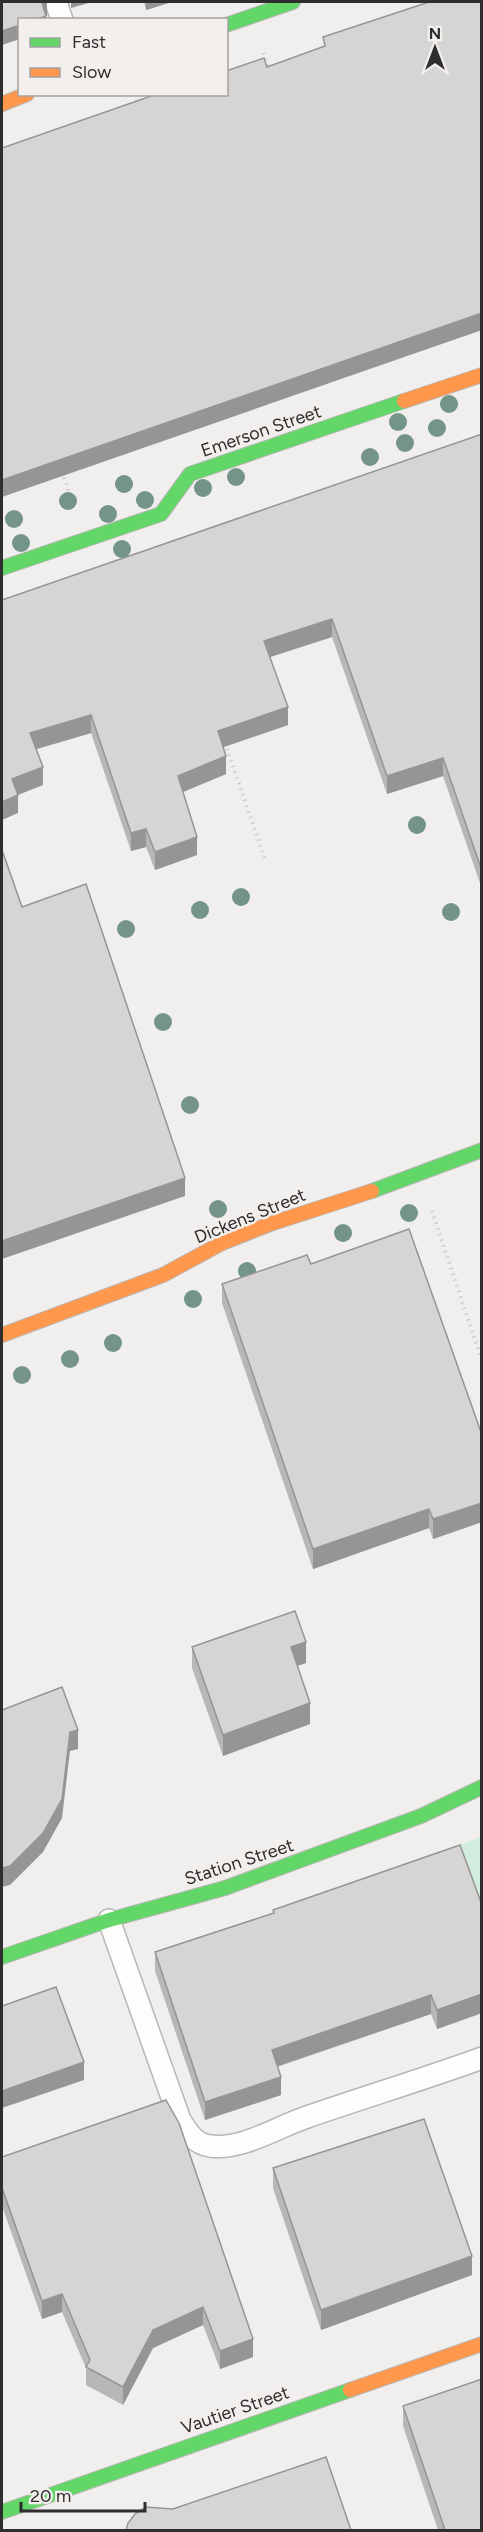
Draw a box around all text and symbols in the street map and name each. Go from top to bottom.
legend [18,18,228,96]
north arrow [405,18,465,78]
text: N [429,24,441,43]
text: Fast [72,31,106,53]
text: Slow [72,61,111,83]
street label: Emerson Street [198,400,324,462]
street label: Dickens Street [191,1184,309,1248]
street label: Station Street [182,1834,296,1890]
street label: Vautier Street [178,2381,292,2439]
scale bar [21,2475,146,2513]
text: 20 m [30,2485,71,2507]

